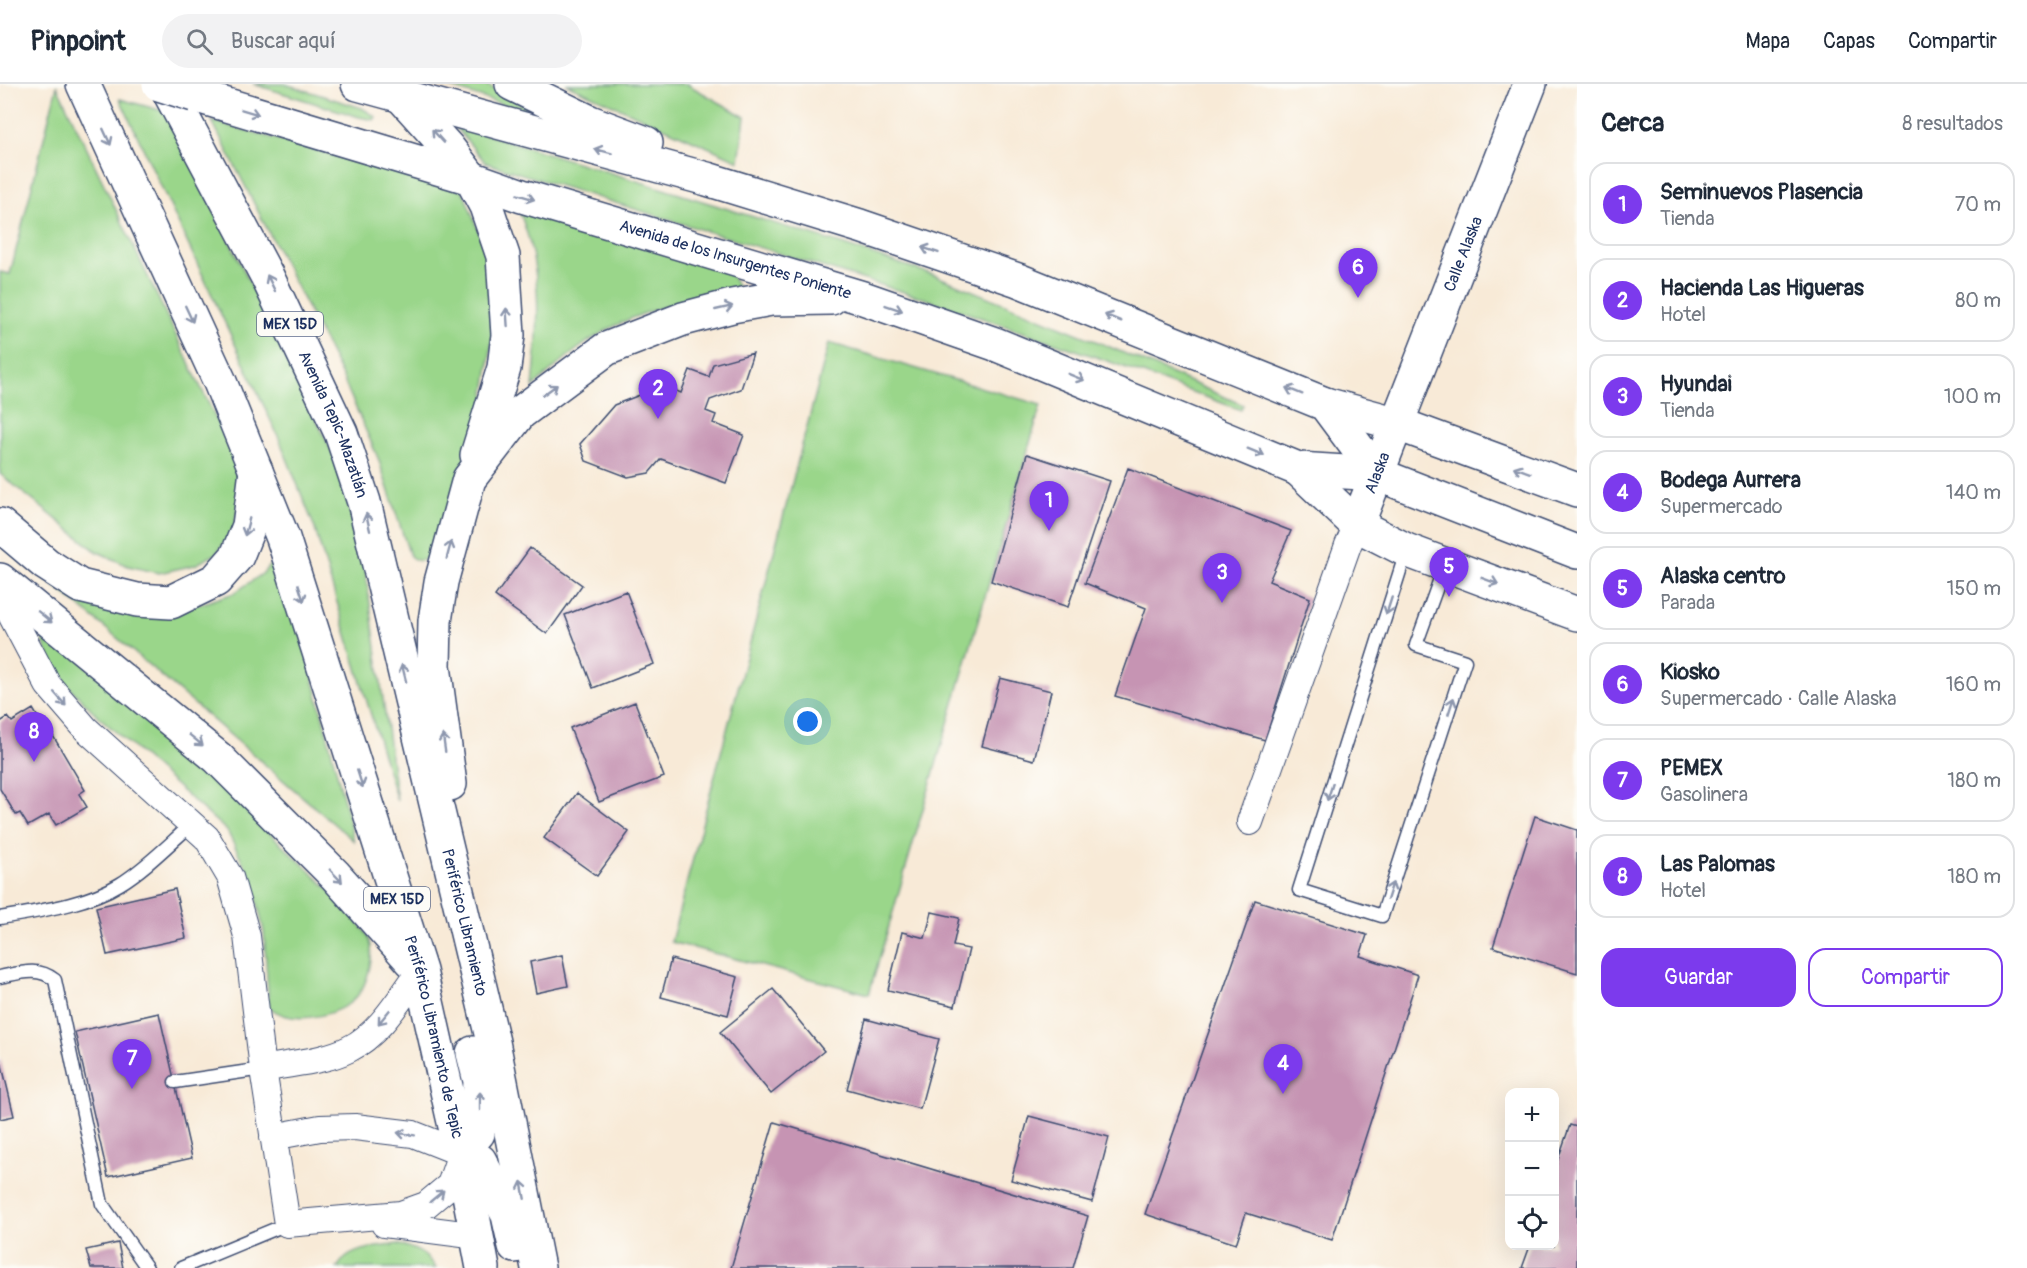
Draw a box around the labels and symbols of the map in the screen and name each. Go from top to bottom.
one-way arrow [240,107,259,118]
one-way arrow [102,128,114,146]
one-way arrow [431,129,445,144]
one-way arrow [594,145,613,156]
one-way arrow [516,192,535,203]
street label: Calle Alaska [1439,214,1487,295]
street label: Avenida de los Insurgentes Poniente [617,216,854,304]
one-way arrow [921,243,940,254]
pin: 6 [1338,248,1378,298]
one-way arrow [264,275,276,293]
one-way arrow [715,302,734,314]
one-way arrow [884,304,903,315]
one-way arrow [183,305,195,323]
one-way arrow [501,308,512,328]
road number: MEX 15D [257,312,323,336]
one-way arrow [1104,312,1122,323]
street label: Avenida Tepic-Mazatlán [294,348,372,500]
pin: 2 [638,370,678,419]
one-way arrow [1066,372,1085,383]
one-way arrow [542,384,558,397]
one-way arrow [1285,385,1303,396]
one-way arrow [1247,447,1265,458]
street label: Alaska [1360,449,1395,497]
one-way arrow [1513,463,1532,474]
pin: 1 [1030,482,1068,531]
one-way arrow [362,512,374,531]
one-way arrow [241,517,252,536]
one-way arrow [444,541,456,560]
pin: 5 [1430,548,1468,597]
pin: 3 [1202,554,1242,603]
one-way arrow [1480,576,1499,587]
one-way arrow [296,583,307,602]
one-way arrow [1383,596,1394,615]
one-way arrow [37,610,53,623]
one-way arrow [398,663,409,683]
one-way arrow [53,691,67,706]
one-way arrow [1446,697,1457,716]
your location [793,707,822,736]
pin: 8 [15,712,54,762]
one-way arrow [188,734,204,747]
one-way arrow [439,734,450,753]
one-way arrow [355,769,366,788]
one-way arrow [1324,782,1335,801]
street label: Periférico Libramiento [437,847,492,998]
one-way arrow [329,868,343,883]
one-way arrow [1386,882,1397,901]
road number: MEX 15D [364,887,430,911]
street label: Periférico Libramiento de Tepic [400,933,467,1141]
one-way arrow [378,1009,391,1025]
pin: 7 [112,1040,152,1089]
pin: 4 [1264,1044,1302,1094]
one-way arrow [474,1092,486,1112]
one-way arrow [396,1128,416,1139]
one-way arrow [516,1181,528,1200]
one-way arrow [429,1189,444,1203]

